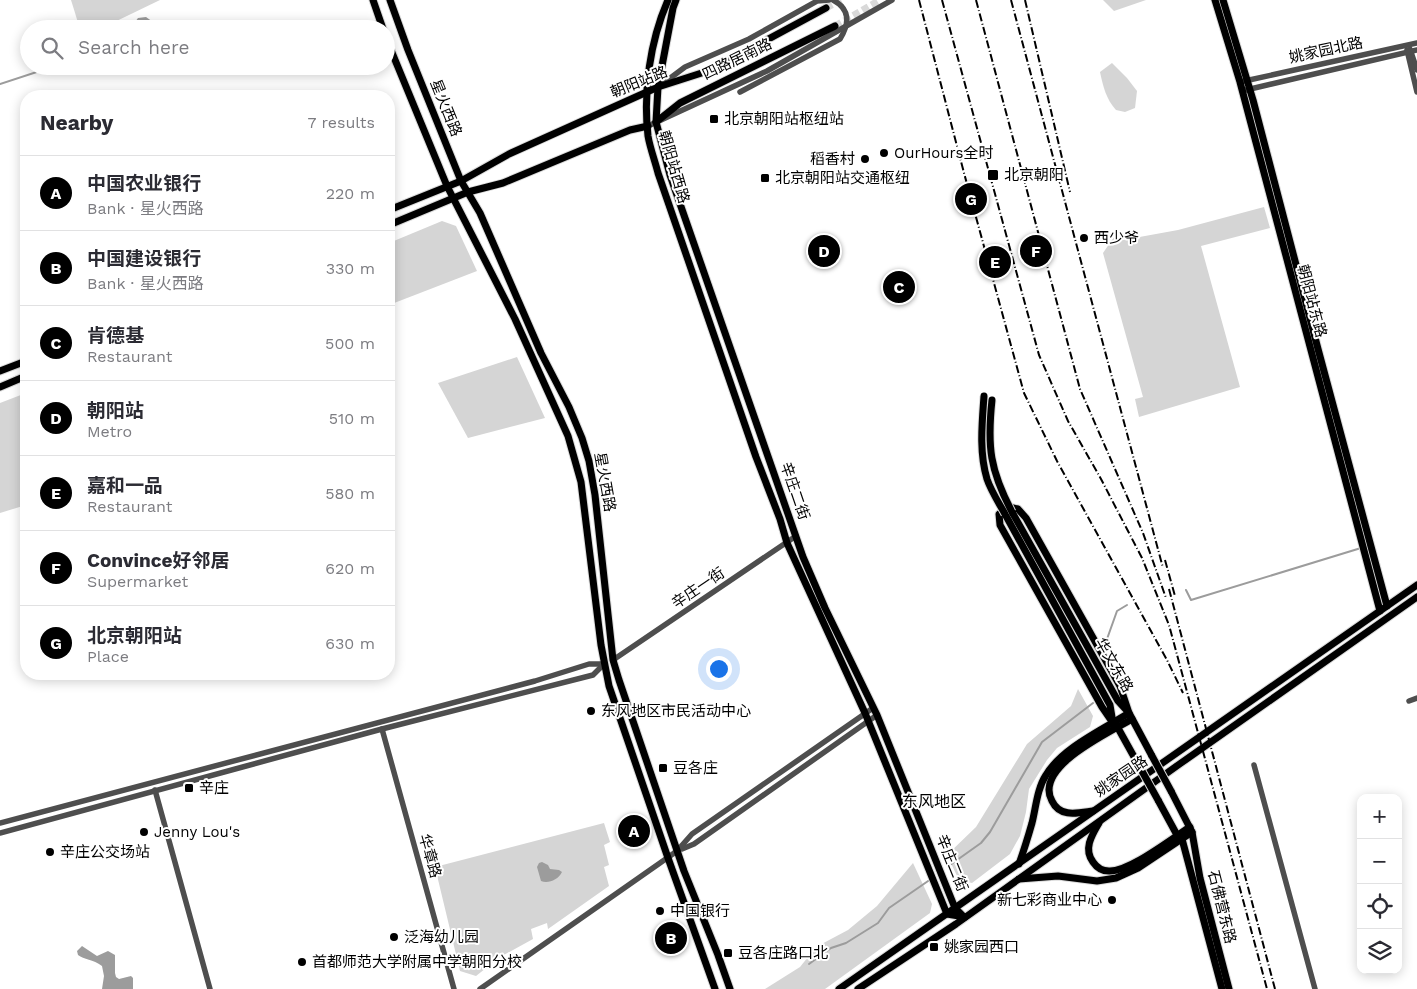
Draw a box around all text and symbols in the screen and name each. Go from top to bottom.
search box [20,20,395,75]
street label: 姚家园北路 [1287,33,1365,67]
icon: search [38,34,66,62]
street label: 四路居南路 [699,34,775,84]
text: Search here [78,36,189,59]
street label: 朝阳站路 [608,62,670,102]
street label: 星火西路 [426,77,466,139]
text: Nearby [40,110,113,135]
place label: 北京朝阳站枢纽站 [724,110,844,128]
text: 7 results [308,113,375,132]
marker: 北京朝阳站枢纽站 [708,113,720,125]
street label: 朝阳站西路 [655,128,693,206]
place label: OurHours全时 [894,144,993,162]
marker: OurHours全时 [878,147,890,159]
place label: 稻香村 [810,150,855,168]
marker: 稻香村 [859,153,871,165]
place label: 北京朝阳 [1004,166,1064,184]
marker: 北京朝阳 [986,168,1000,182]
place label: 北京朝阳站交通枢纽 [775,169,910,187]
text: 中国农业银行 [87,172,201,195]
marker: 北京朝阳站交通枢纽 [759,172,771,184]
pin: G [955,180,987,218]
text: A [51,184,61,203]
text: 220 m [326,184,375,203]
text: Bank · 星火西路 [87,199,204,218]
place label: 西少爷 [1094,229,1139,247]
pin: D [808,232,840,270]
pin: F [1020,232,1052,270]
marker: 西少爷 [1078,232,1090,244]
pin: E [979,243,1011,281]
text: 中国建设银行 [87,247,201,270]
text: B [51,259,61,278]
text: 330 m [326,259,375,278]
street label: 朝阳站东路 [1294,262,1330,340]
pin: C [883,268,915,306]
text: Bank · 星火西路 [87,274,204,293]
text: 肯德基 [87,324,144,347]
text: C [51,334,61,353]
text: 500 m [325,334,375,353]
text: Restaurant [87,347,173,366]
text: 朝阳站 [87,399,144,422]
text: D [50,409,62,428]
text: 510 m [329,409,375,428]
text: Metro [87,422,132,441]
street label: 星火西路 [591,451,619,513]
street label: 辛庄二街 [777,460,813,522]
text: 嘉和一品 [87,474,163,497]
text: E [51,484,61,503]
text: 580 m [325,484,375,503]
text: Restaurant [87,497,173,516]
text: Convince好邻居 [87,549,230,572]
text: F [51,559,61,578]
text: 620 m [325,559,375,578]
street label: 辛庄一街 [668,564,728,612]
text: Supermarket [87,572,188,591]
text: 北京朝阳站 [87,624,182,647]
text: G [50,634,62,653]
text: 630 m [325,634,375,653]
street label: 华文东路 [1091,635,1137,695]
text: Place [87,647,129,666]
your location [706,656,732,682]
place label: 东风地区市民活动中心 [601,702,751,720]
marker: 东风地区市民活动中心 [585,705,597,717]
street label: 姚家园路 [1091,752,1151,800]
place label: 豆各庄 [673,759,718,777]
marker: 豆各庄 [657,762,669,774]
place label: 辛庄 [199,779,229,797]
marker: 辛庄 [183,782,195,794]
district label: 东风地区 [902,792,966,811]
map controls [1357,794,1402,974]
button: + [1357,794,1402,839]
pin: A [618,812,650,850]
place label: Jenny Lou's [154,823,240,841]
marker: Jenny Lou's [138,826,150,838]
street label: 华章路 [415,832,445,880]
street label: 辛庄二街 [932,832,972,894]
button: − [1357,839,1402,884]
place label: 辛庄公交场站 [60,843,150,861]
marker: 辛庄公交场站 [44,846,56,858]
street label: 石佛营东路 [1204,868,1240,946]
button: locate [1357,884,1402,929]
place label: 新七彩商业中心 [997,891,1102,909]
marker: 新七彩商业中心 [1106,894,1118,906]
place label: 中国银行 [670,902,730,920]
marker: 中国银行 [654,905,666,917]
pin: B [655,919,687,957]
place label: 泛海幼儿园 [404,928,479,946]
button: layers [1357,929,1402,974]
marker: 泛海幼儿园 [388,931,400,943]
place label: 姚家园西口 [944,938,1019,956]
marker: 姚家园西口 [928,941,940,953]
place label: 豆各庄路口北 [738,944,828,962]
marker: 豆各庄路口北 [722,947,734,959]
place label: 首都师范大学附属中学朝阳分校 [312,953,522,971]
marker: 首都师范大学附属中学朝阳分校 [296,956,308,968]

